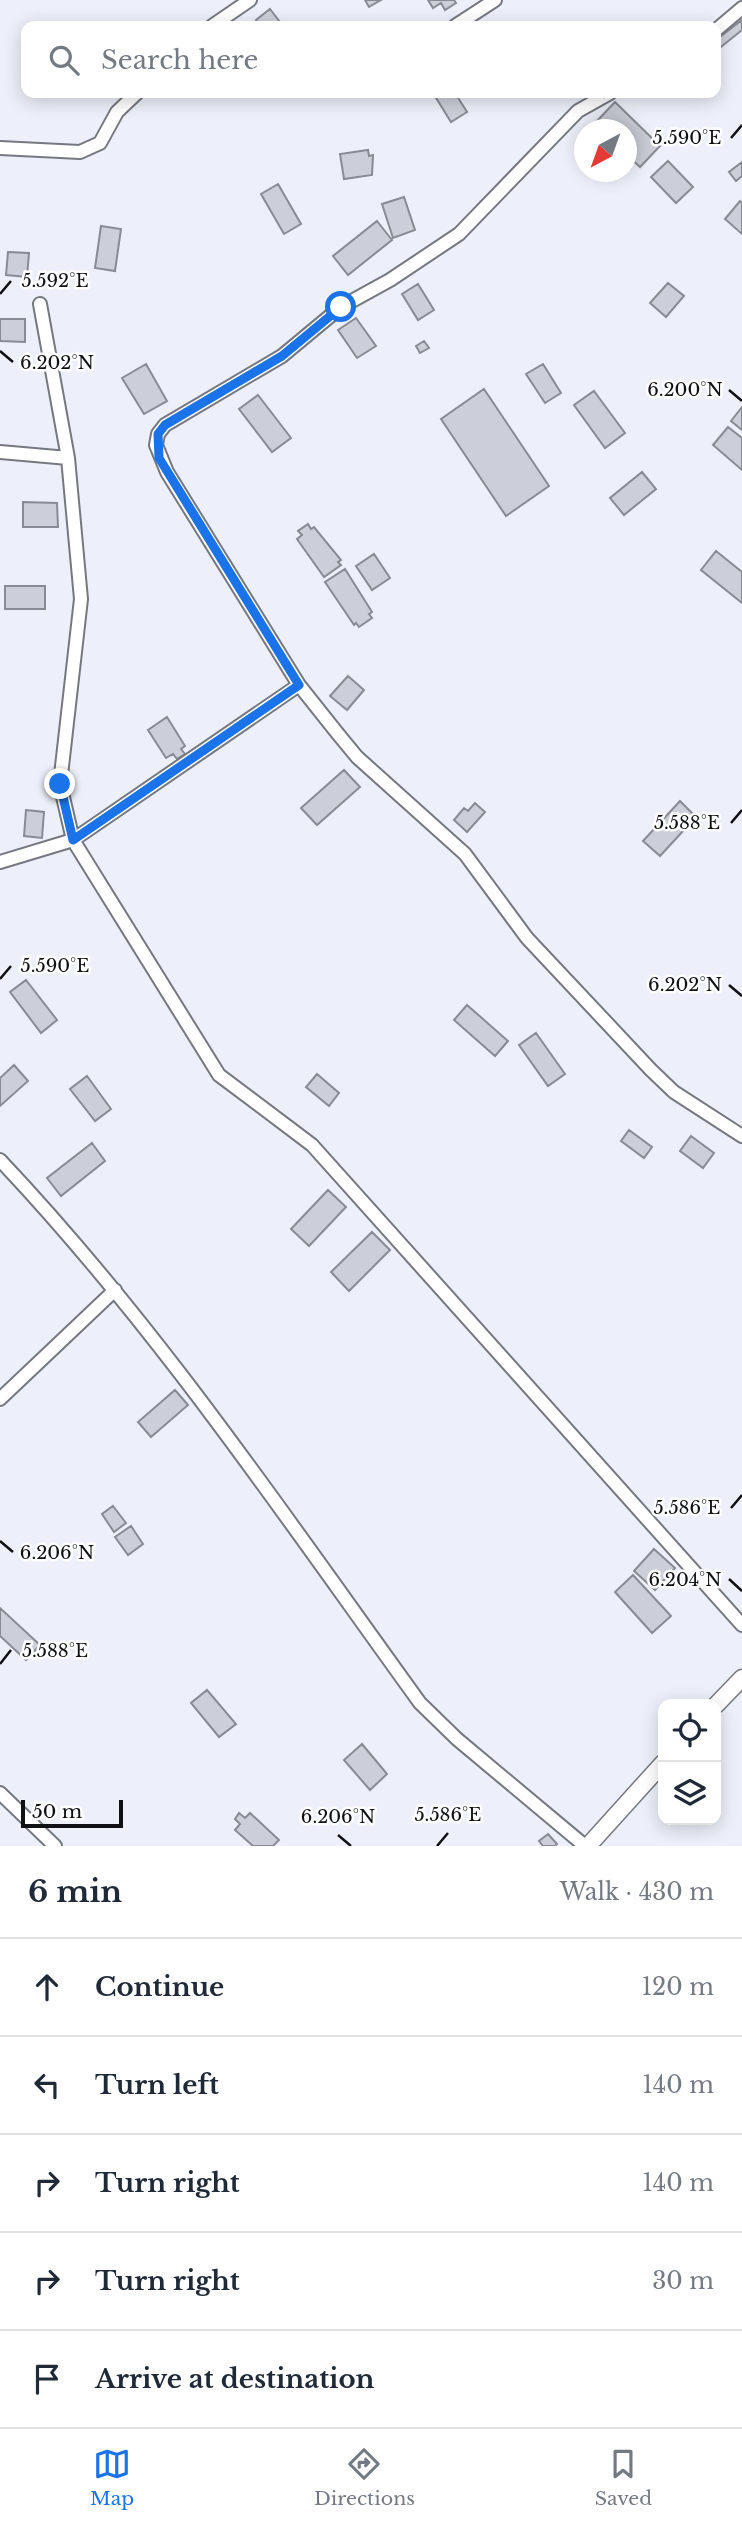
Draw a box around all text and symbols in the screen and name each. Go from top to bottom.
search box [21,21,721,98]
icon: search [45,41,83,79]
text: Search here [101,44,258,76]
north arrow [574,119,637,182]
text: 5.590°E [653,127,721,149]
text: 5.592°E [22,270,89,292]
route start [325,291,356,322]
text: 6.202°N [20,352,94,374]
text: 6.200°N [647,379,723,401]
route end [44,768,75,799]
text: 5.588°E [654,812,720,834]
text: 5.590°E [21,955,89,977]
text: 6.202°N [648,974,722,996]
text: 5.586°E [654,1497,720,1519]
text: 6.206°N [20,1542,94,1564]
text: 6.204°N [649,1569,722,1591]
text: 5.588°E [22,1640,88,1662]
map controls [658,1699,721,1825]
button: locate [658,1699,721,1762]
button: layers [658,1762,721,1825]
scale bar [21,1797,122,1829]
text: 50 m [32,1800,82,1823]
text: 5.586°E [415,1804,481,1826]
text: 6.206°N [301,1806,375,1828]
text: 6 min [28,1873,122,1910]
text: Walk · 430 m [560,1878,714,1906]
icon: ahead [28,1968,66,2006]
text: Continue [95,1971,224,2003]
text: 120 m [642,1973,714,2001]
icon: left [28,2066,66,2104]
text: Turn left [95,2069,219,2101]
text: 140 m [643,2071,714,2099]
icon: right [28,2164,66,2202]
text: Turn right [95,2167,240,2199]
text: 140 m [643,2169,714,2197]
icon: right [28,2262,66,2300]
text: Turn right [95,2265,240,2297]
text: 30 m [652,2267,714,2295]
icon: arrive [28,2360,66,2398]
text: Arrive at destination [95,2363,375,2395]
tab: Map [90,2445,134,2510]
tab: Directions [314,2445,415,2510]
tab: Saved [595,2445,652,2510]

